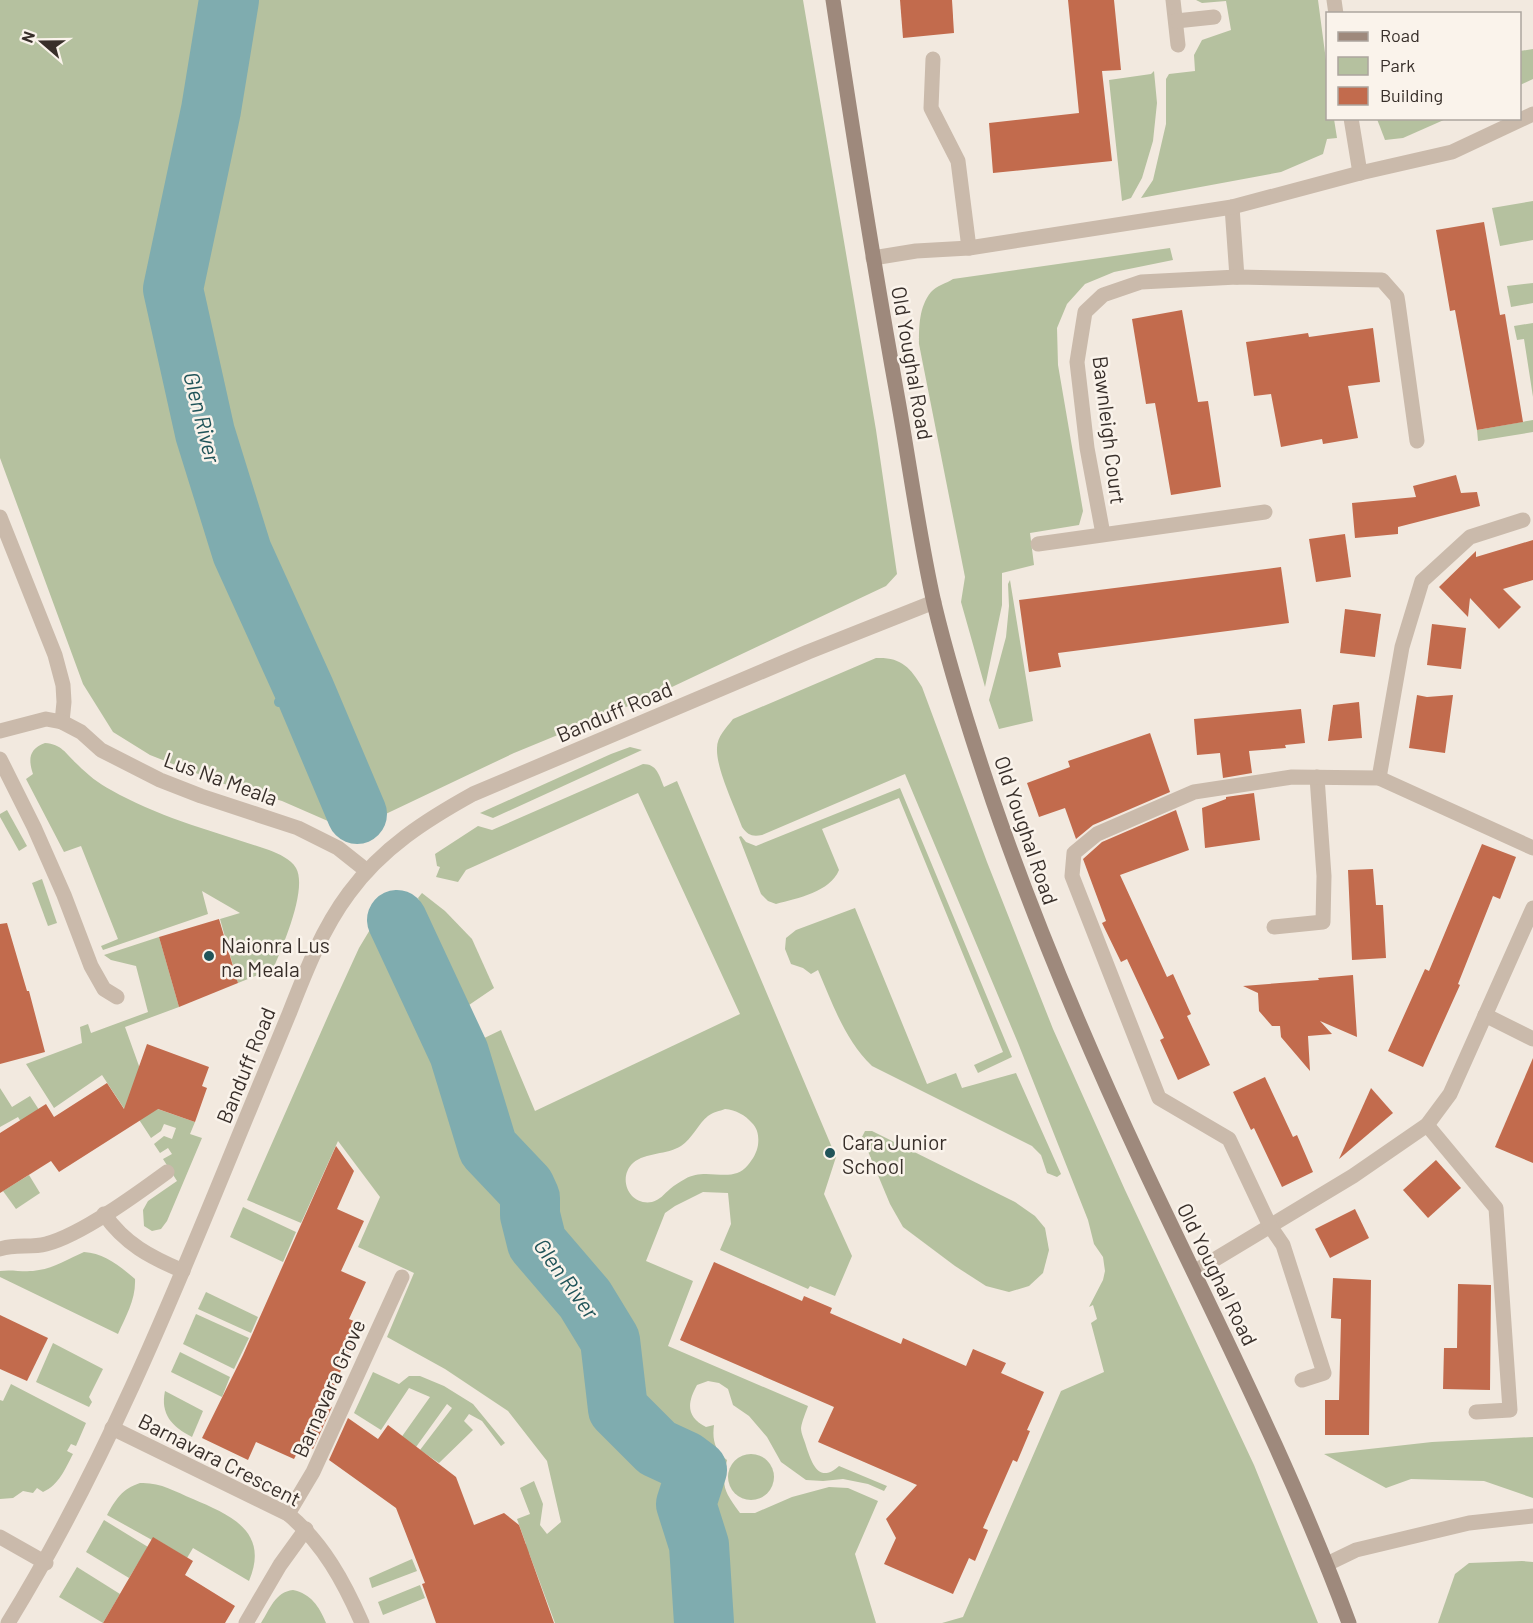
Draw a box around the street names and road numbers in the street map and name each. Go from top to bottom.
street label: Old Youghal Road [887,284,939,442]
street label: Bawnleigh Court [1088,354,1132,506]
street label: Banduff Road [552,675,676,747]
street label: Lus Na Meala [161,746,281,810]
street label: Old Youghal Road [990,752,1064,908]
street label: Banduff Road [210,1003,280,1127]
street label: Old Youghal Road [1173,1199,1263,1349]
street label: Barnavara Grove [286,1315,370,1461]
street label: Barnavara Crescent [135,1407,305,1511]

